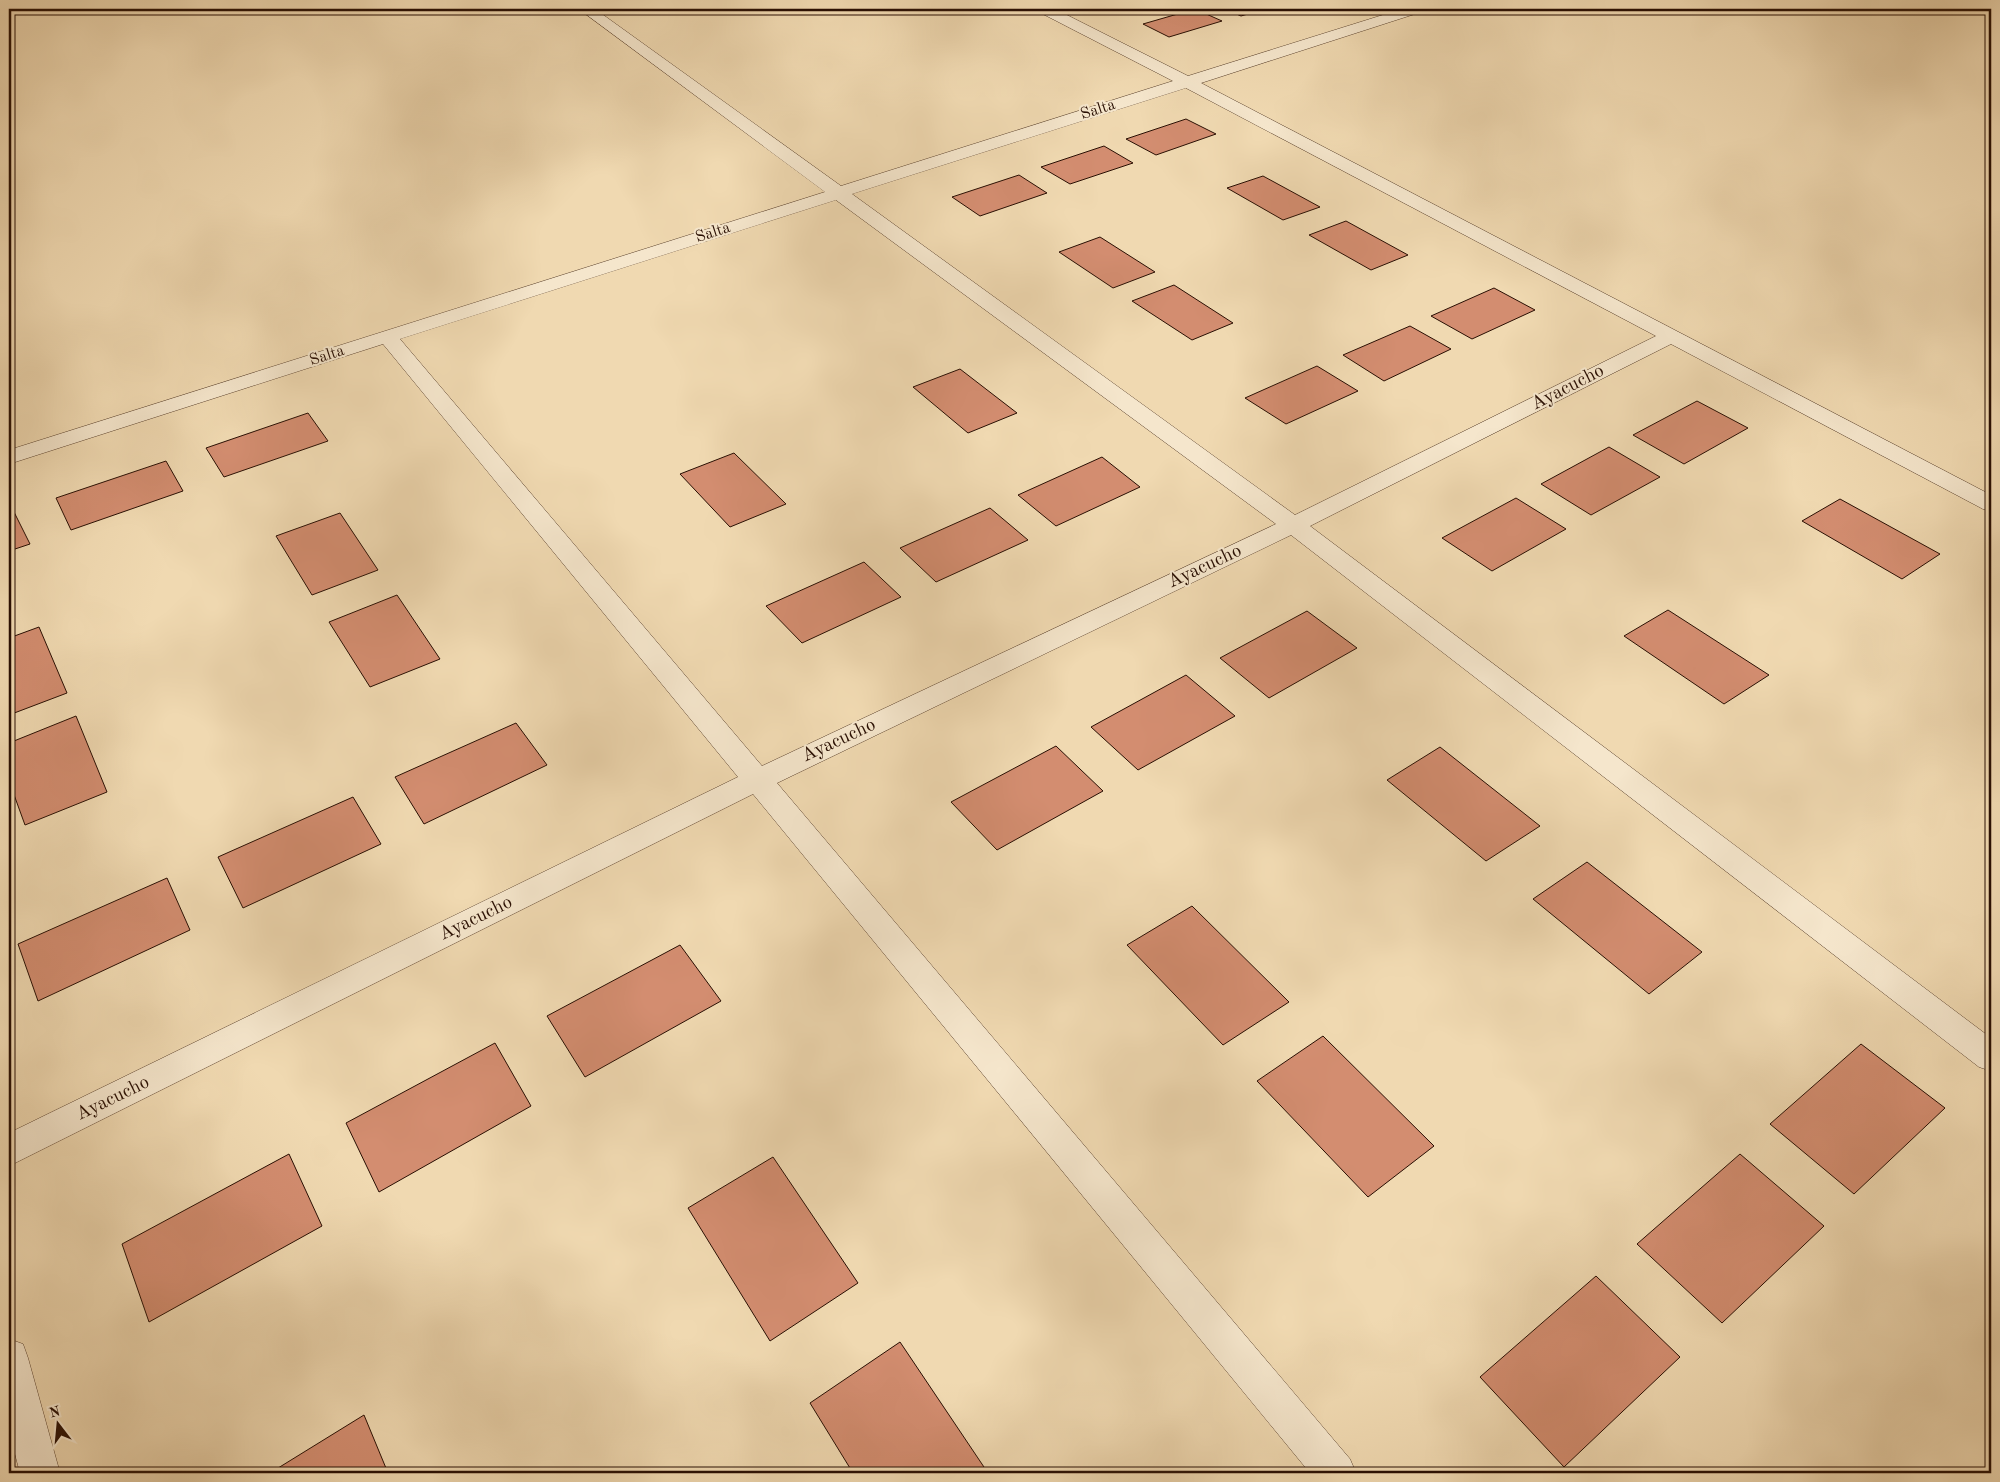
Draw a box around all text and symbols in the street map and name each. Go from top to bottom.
street label: Salta [1079,97,1118,123]
street label: Salta [694,220,733,246]
street label: Salta [308,343,347,369]
street label: Ayacucho [1528,362,1608,414]
street label: Ayacucho [1165,542,1245,592]
street label: Ayacucho [799,716,879,766]
street label: Ayacucho [436,893,516,945]
street label: Ayacucho [73,1073,153,1125]
north arrow [32,1400,82,1450]
text: N [48,1404,62,1421]

